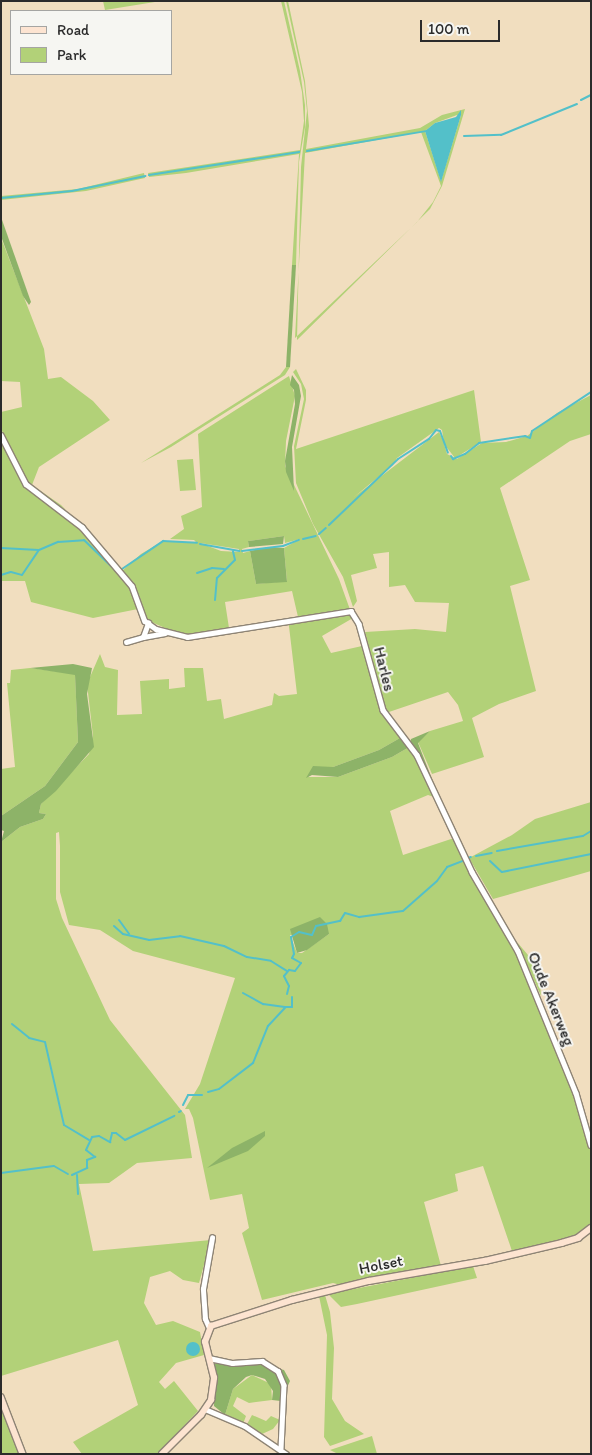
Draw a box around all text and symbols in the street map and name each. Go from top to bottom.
legend [10,10,172,75]
scale bar [422,10,502,42]
text: 100 m [428,20,469,38]
text: Road [57,21,89,39]
text: Park [57,46,87,64]
street label: Harles [369,645,399,693]
street label: Oude Akerweg [524,949,578,1049]
street label: Holset [357,1251,405,1279]

